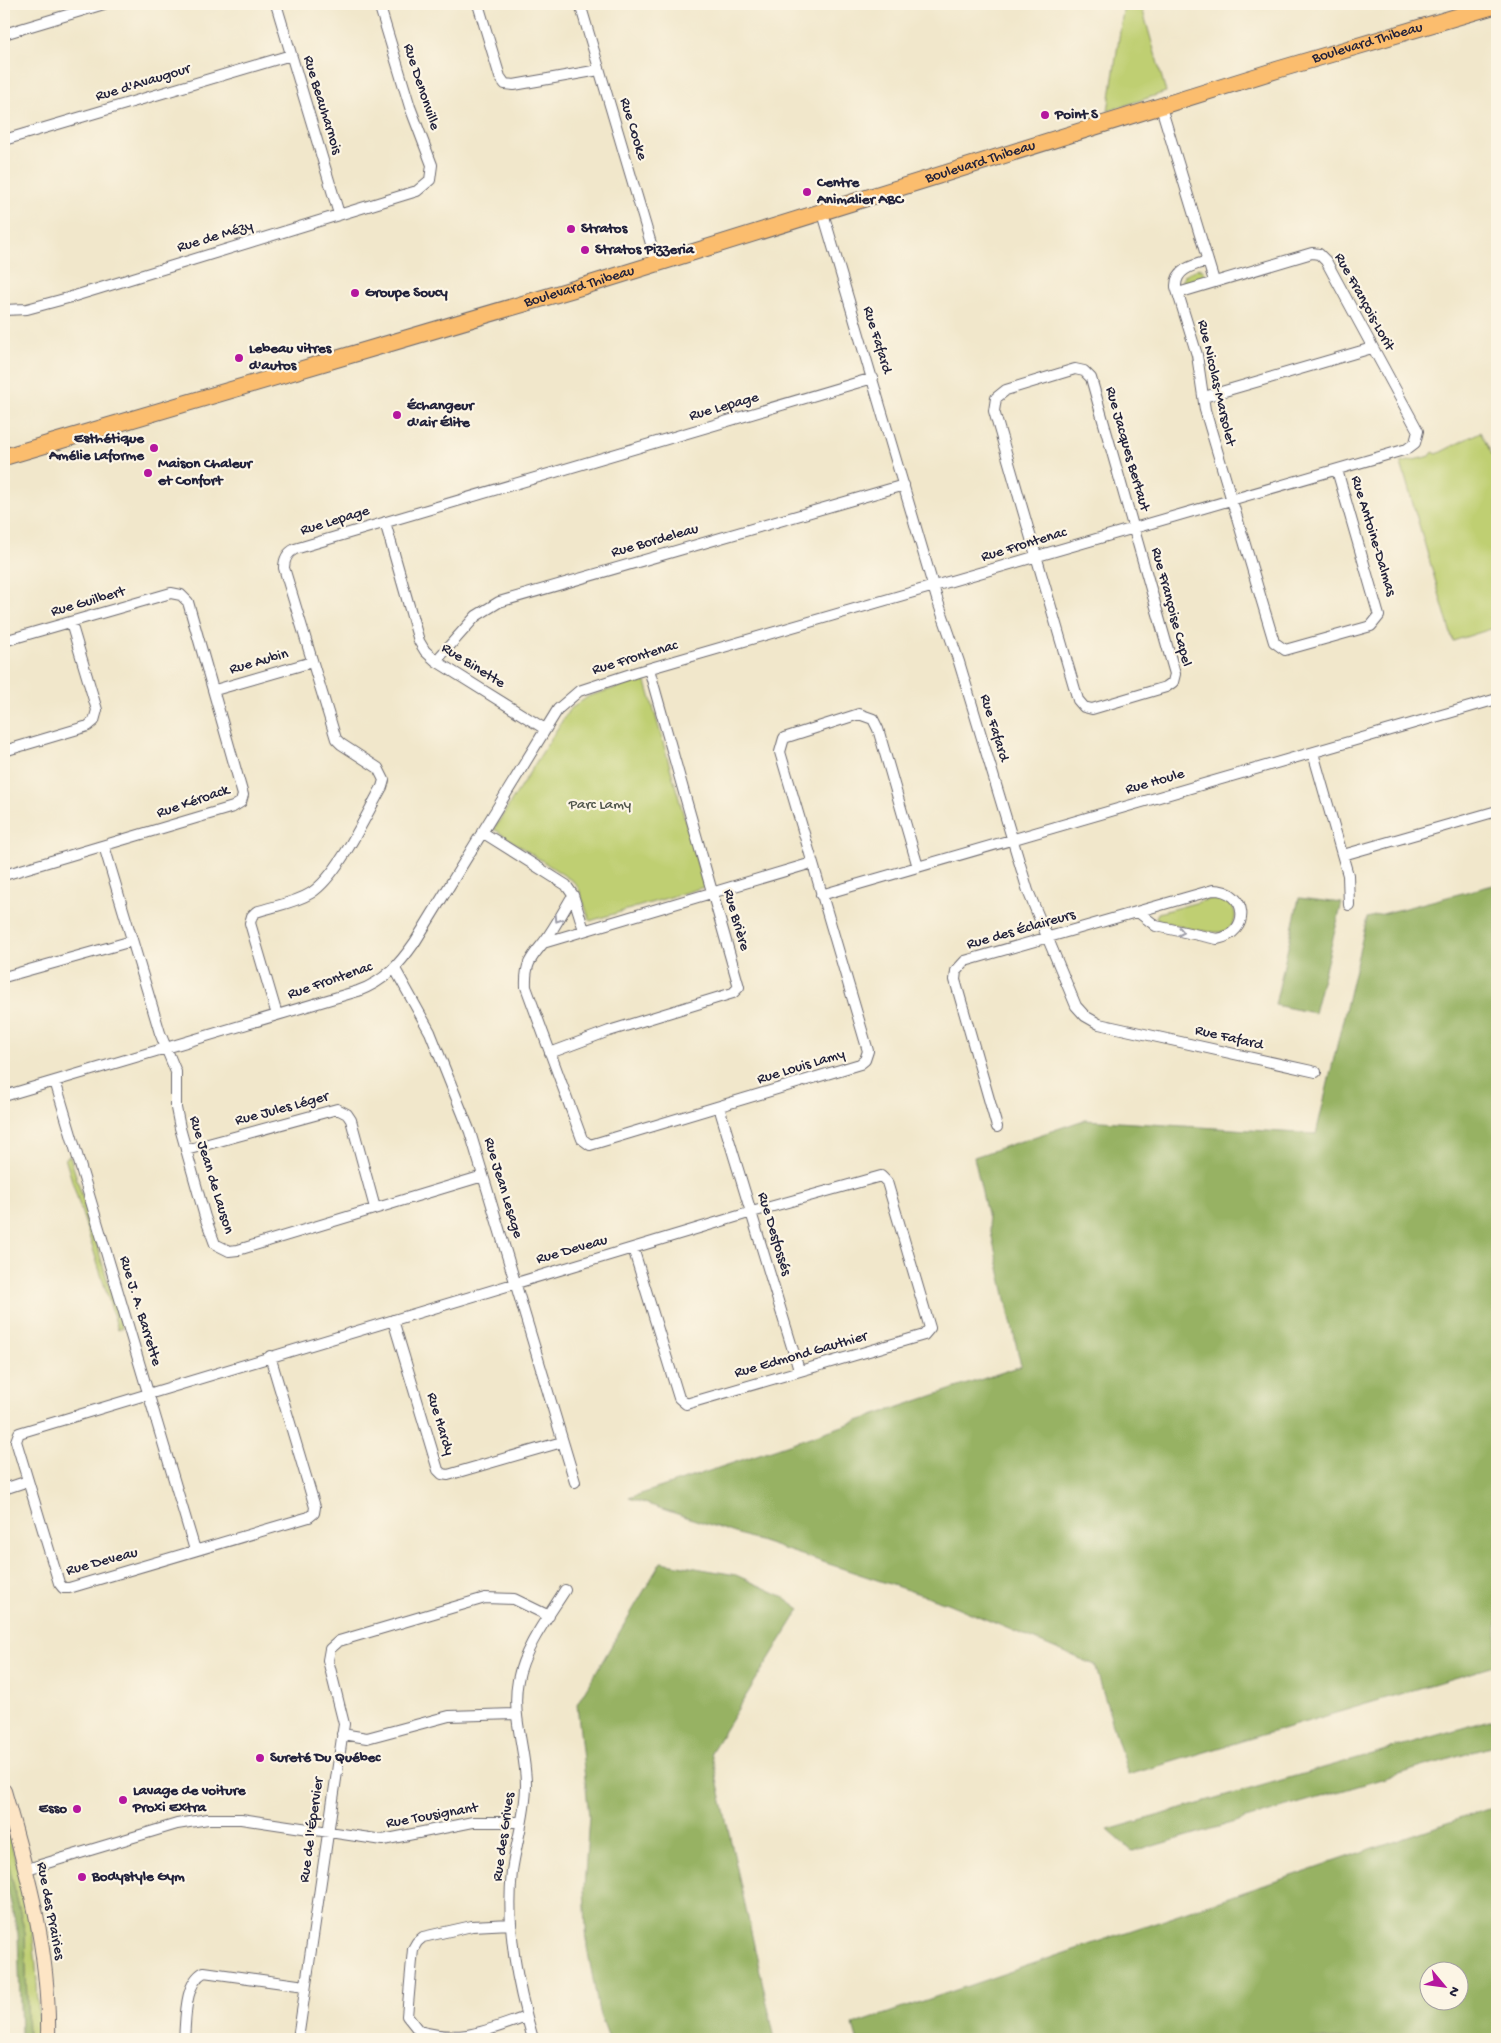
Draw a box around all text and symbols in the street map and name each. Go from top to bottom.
street label: Boulevard Thibeau [1309,18,1425,68]
street label: Rue Denonville [399,41,444,133]
street label: Rue Beauharnois [298,53,346,157]
street label: Rue d'Avaugour [93,60,194,106]
street label: Rue Cooke [615,96,651,163]
place label: Point S [1054,106,1099,124]
marker: Point S [1039,109,1051,121]
street label: Boulevard Thibeau [922,137,1038,188]
place label: Centre Animalier ABC [816,174,905,209]
marker: Centre Animalier ABC [801,186,813,198]
street label: Rue de Mézy [175,217,256,257]
place label: Stratos [581,220,629,238]
marker: Stratos [565,223,577,235]
place label: Stratos Pizzeria [595,241,695,259]
marker: Stratos Pizzeria [579,244,591,256]
street label: Rue François-Lorit [1330,250,1399,356]
street label: Boulevard Thibeau [521,262,637,312]
place label: Groupe Soucy [365,284,448,302]
marker: Groupe Soucy [349,287,361,299]
street label: Rue Fafard [858,304,896,377]
street label: Rue Nicolas-Marsolet [1193,318,1240,449]
place label: Lebeau vitres d'autos [249,340,333,375]
marker: Lebeau vitres d'autos [233,352,245,364]
street label: Rue Jacques Bertaut [1101,385,1154,515]
street label: Rue Lepage [687,388,761,425]
place label: Échangeur d'air Élite [407,397,475,432]
marker: Échangeur d'air Élite [391,409,403,421]
place label: Esthétique Amélie Laforme [48,430,145,465]
marker: Esthétique Amélie Laforme [148,442,160,454]
place label: Maison Chaleur et Confort [157,455,254,490]
marker: Maison Chaleur et Confort [142,467,154,479]
street label: Rue Antoine-Dalmas [1346,474,1400,599]
street label: Rue Lepage [298,502,372,540]
street label: Rue Bordeleau [609,520,701,562]
street label: Rue Frontenac [979,523,1070,567]
street label: Rue Françoise Capel [1146,546,1196,668]
street label: Rue Guilbert [49,582,129,621]
street label: Rue Frontenac [590,636,681,680]
street label: Rue Binette [438,639,509,693]
street label: Rue Aubin [228,645,290,679]
street label: Rue Fafard [975,692,1013,765]
street label: Rue Houle [1123,765,1187,799]
street label: Rue Kéroack [154,781,233,823]
park label: Parc Lamy [568,796,632,814]
street label: Rue Brière [719,887,753,953]
street label: Rue des Éclaireurs [965,906,1078,954]
one-way arrow [555,913,564,922]
one-way arrow [1177,926,1186,936]
street label: Rue Frontenac [285,958,376,1004]
street label: Rue Fafard [1193,1021,1266,1055]
street label: Rue Louis Lamy [755,1045,848,1089]
street label: Rue Jules Léger [233,1087,332,1130]
street label: Rue Jean de Lauson [185,1114,237,1236]
street label: Rue Jean Lesage [479,1136,527,1241]
street label: Rue Desfossés [753,1190,795,1278]
street label: Rue Deveau [534,1231,610,1269]
street label: Rue J. A. Barrette [115,1254,165,1368]
street label: Rue Edmond Gauthier [732,1327,871,1383]
street label: Rue Hardy [422,1390,458,1458]
street label: Rue Deveau [64,1544,140,1580]
place label: Sureté Du Québec [270,1749,381,1767]
marker: Sureté Du Québec [254,1752,266,1764]
street label: Rue de l'Épervier [296,1775,329,1884]
place label: Lavage de voiture Proxi Extra [132,1782,247,1817]
street label: Rue des Grives [489,1791,519,1883]
marker: Lavage de voiture Proxi Extra [117,1794,129,1806]
street label: Rue Tousignant [385,1799,481,1833]
place label: Esso [39,1800,67,1818]
marker: Esso [71,1803,83,1815]
street label: Rue des Prairies [32,1861,68,1962]
place label: Bodystyle Gym [91,1868,185,1886]
marker: Bodystyle Gym [76,1871,88,1883]
north arrow [1418,1960,1468,2010]
text: N [1444,1983,1463,1999]

